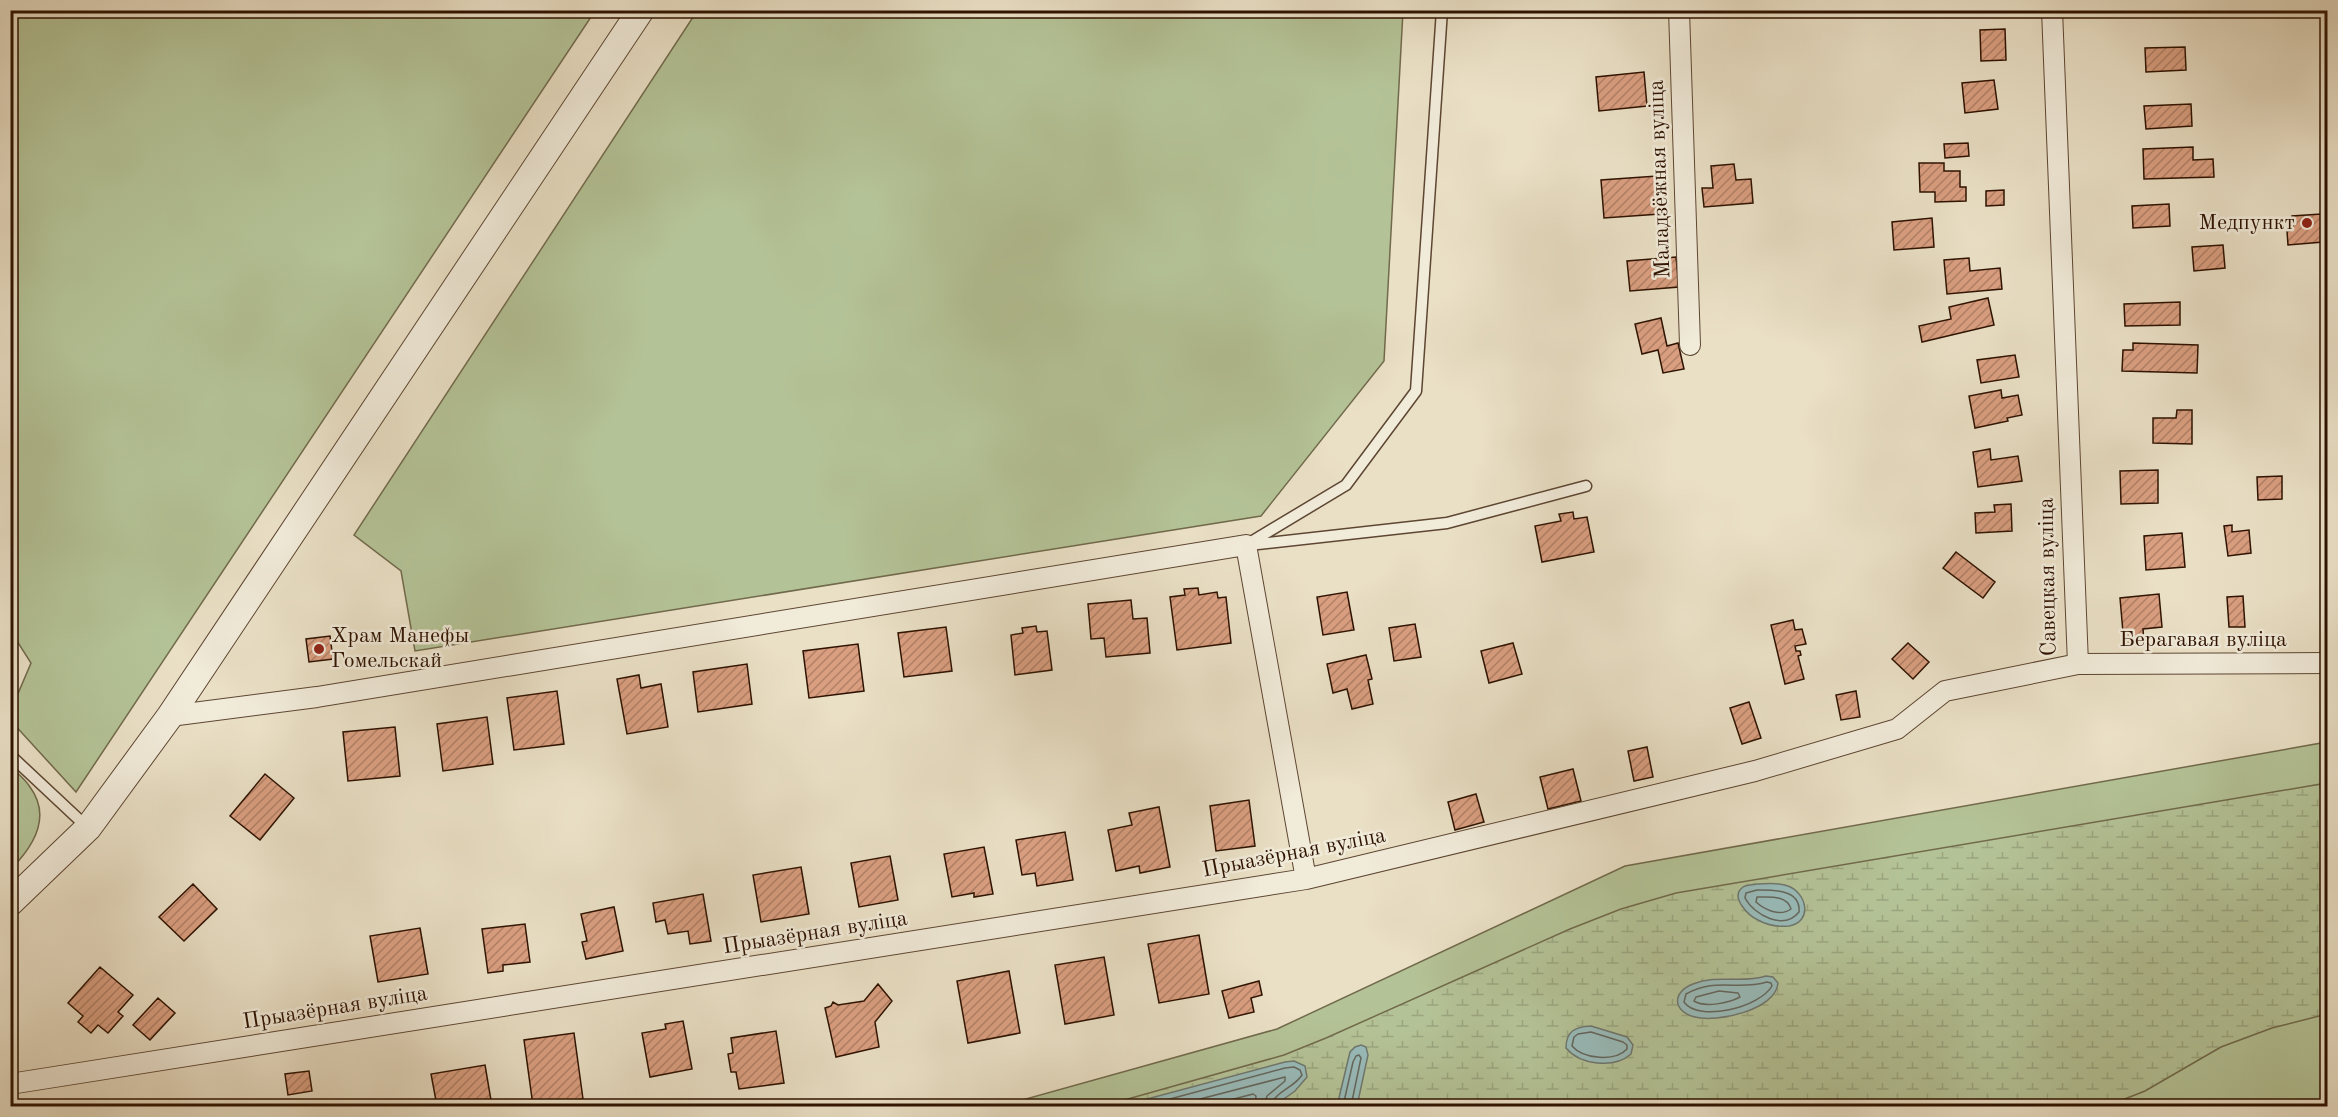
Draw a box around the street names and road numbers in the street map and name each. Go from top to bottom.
street label: Маладзёжная вуліца [1646,79,1674,279]
street label: Савецкая вуліца [2036,497,2060,657]
street label: Берагавая вуліца [2119,629,2287,651]
street label: Прыазёрная вуліца [1200,824,1388,882]
street label: Прыазёрная вуліца [721,908,909,958]
street label: Прыазёрная вуліца [241,983,429,1033]

